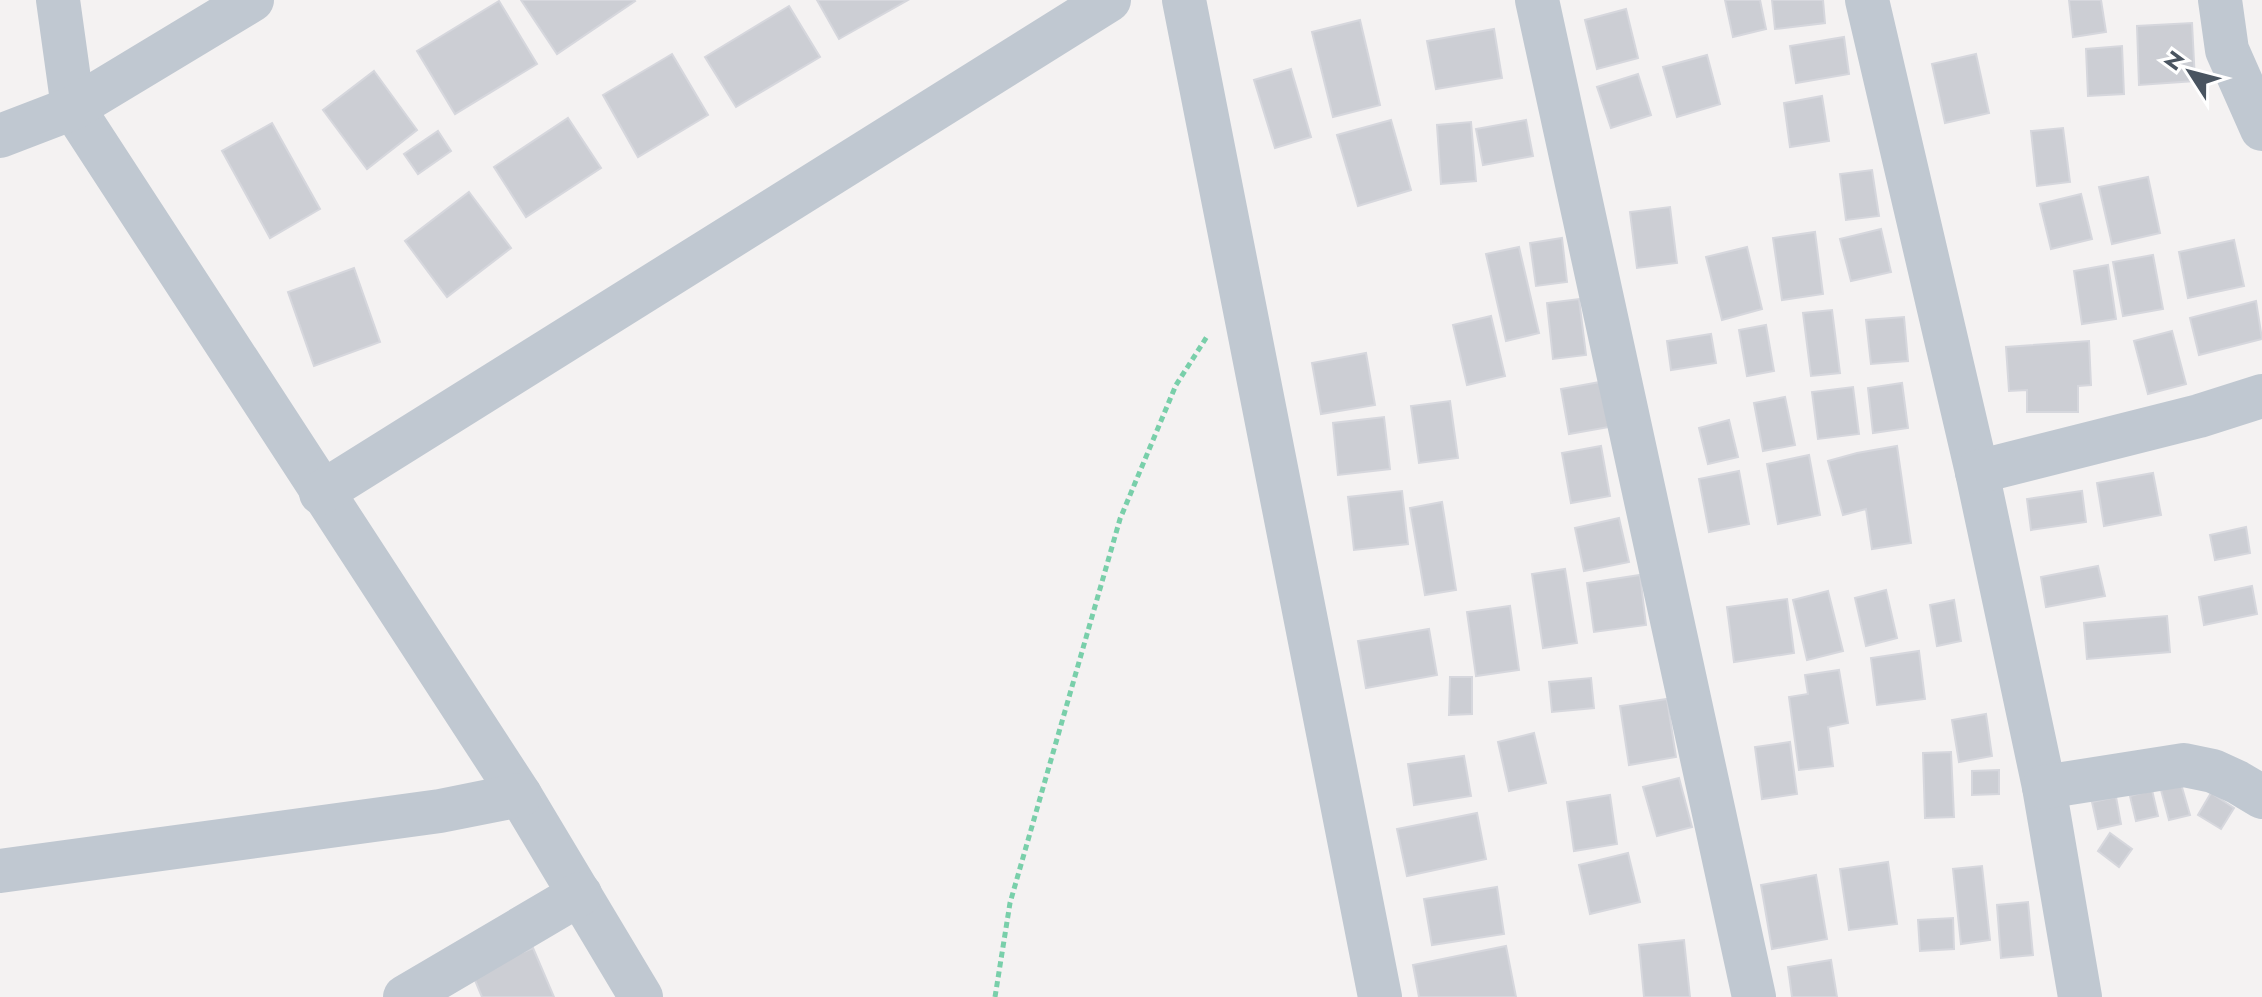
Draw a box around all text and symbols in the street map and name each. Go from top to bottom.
north arrow [2150,32,2230,112]
text: N [2156,44,2192,77]

